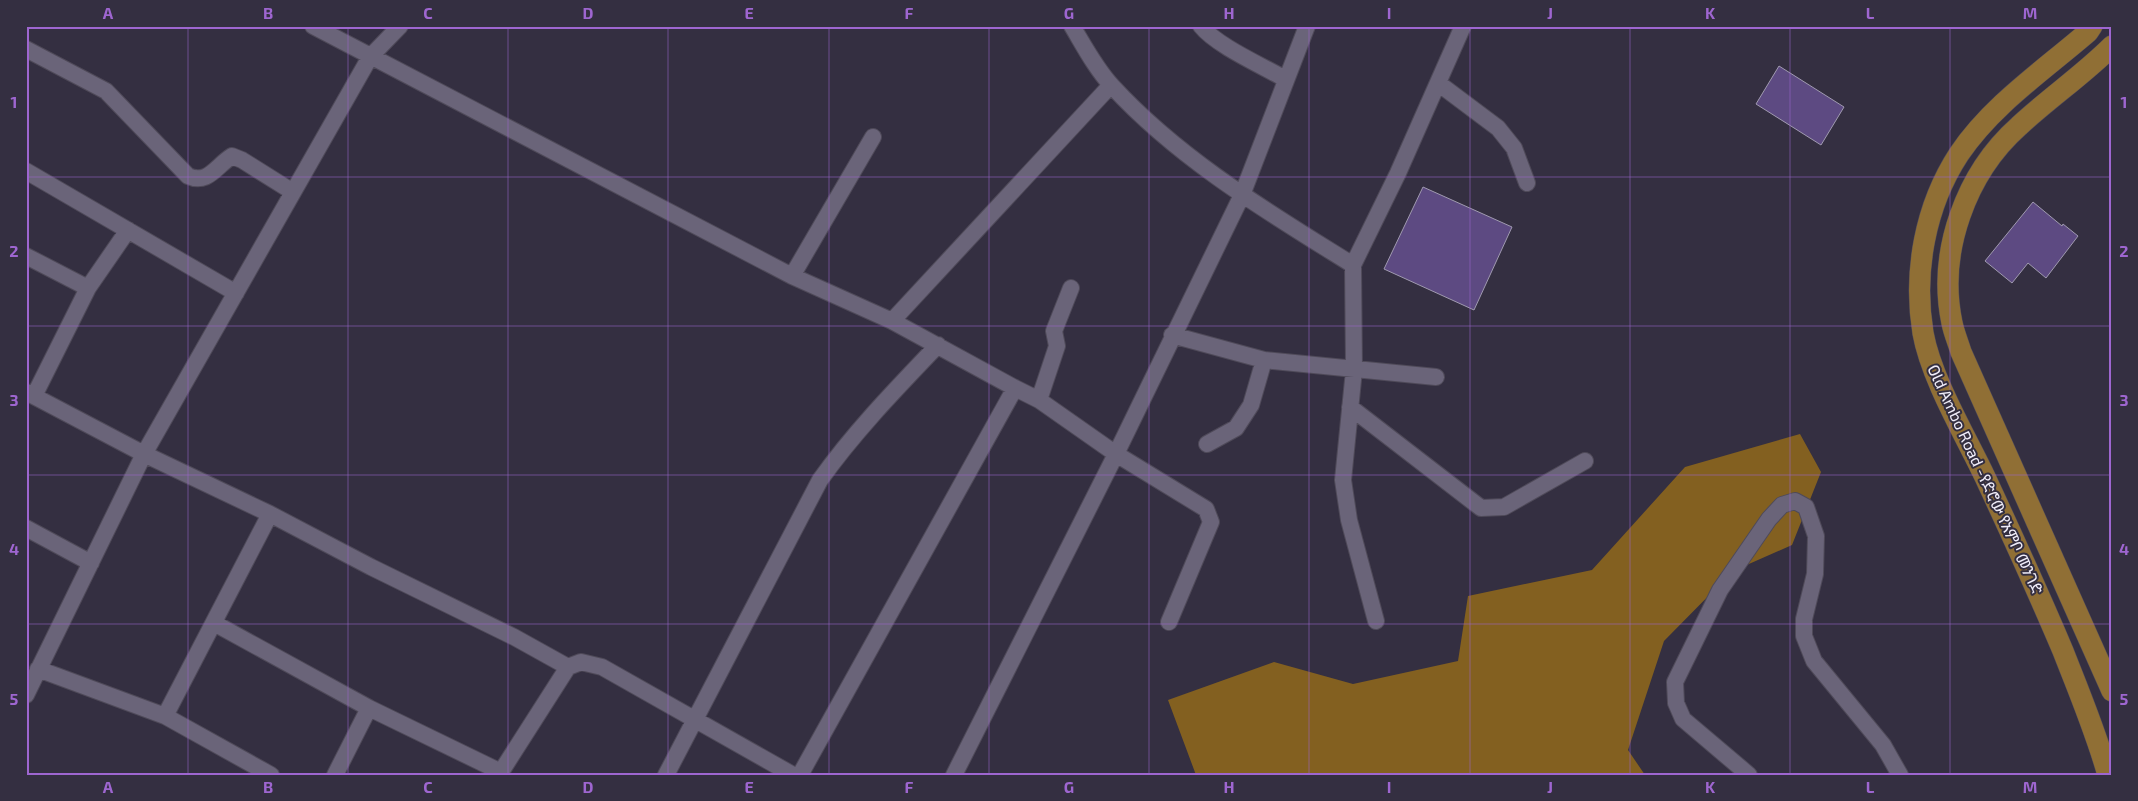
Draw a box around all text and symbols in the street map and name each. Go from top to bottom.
text: A [103,3,114,22]
text: B [263,3,273,22]
text: C [423,3,433,22]
text: D [583,3,594,22]
text: E [744,3,754,22]
text: F [905,3,914,22]
text: G [1064,3,1074,22]
text: H [1223,3,1235,22]
text: I [1387,3,1391,22]
text: J [1547,3,1553,22]
text: K [1705,3,1716,22]
text: L [1866,3,1875,22]
text: M [2023,3,2037,22]
text: 1 [11,92,17,111]
text: 1 [2121,92,2127,111]
text: 2 [9,241,19,260]
text: 2 [2119,241,2129,260]
street label: Old Ambo Road -የድሮው የአምቦ መንገድ [1924,361,2048,597]
text: 3 [9,390,19,409]
text: 3 [2119,390,2129,409]
text: 4 [9,539,19,558]
text: 4 [2119,539,2129,558]
text: 5 [10,689,19,708]
text: 5 [2120,689,2129,708]
text: A [103,777,114,796]
text: B [263,777,273,796]
text: C [423,777,433,796]
text: D [583,777,594,796]
text: E [744,777,754,796]
text: F [905,777,914,796]
text: G [1064,777,1074,796]
text: H [1223,777,1235,796]
text: I [1387,777,1391,796]
text: J [1547,777,1553,796]
text: K [1705,777,1716,796]
text: L [1866,777,1875,796]
text: M [2023,777,2037,796]

